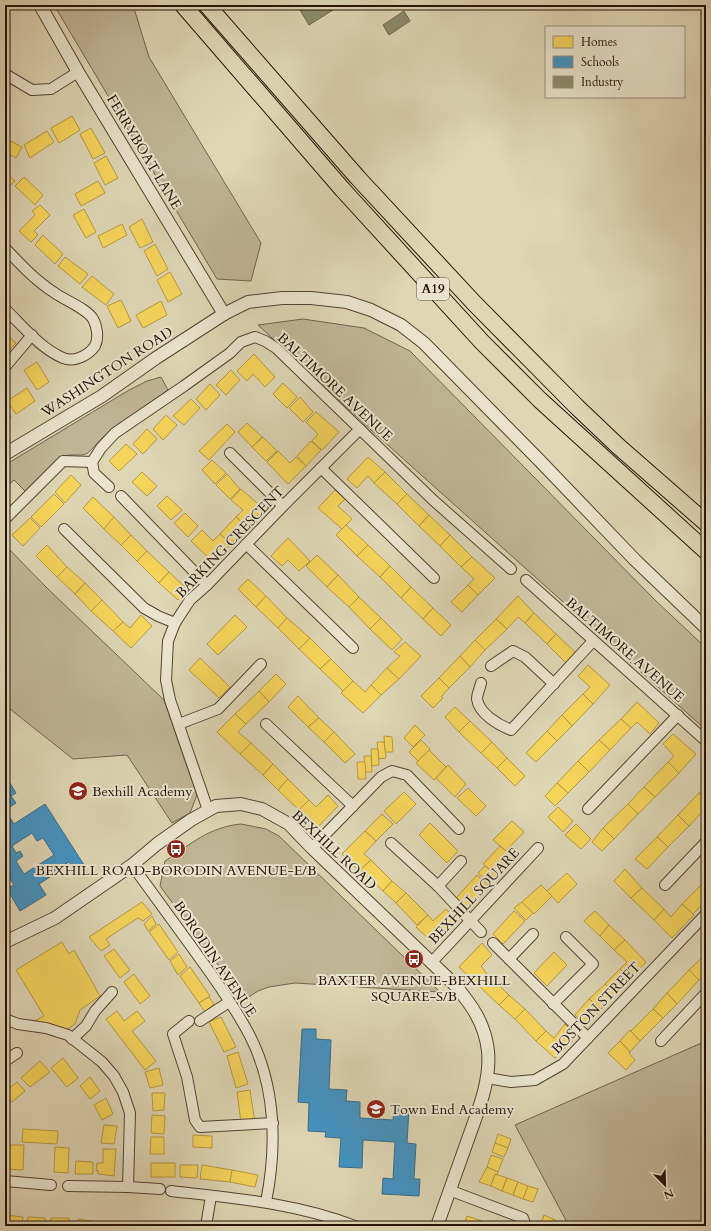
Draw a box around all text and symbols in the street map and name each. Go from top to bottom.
legend [545,26,685,98]
text: Homes [581,34,617,50]
text: Schools [581,54,619,70]
text: Industry [581,74,624,90]
street label: FERRYBOAT LANE [102,91,186,213]
road number: A19 [417,278,449,300]
street label: WASHINGTON ROAD [37,322,176,422]
street label: BALTIMORE AVENUE [273,328,397,446]
street label: BARKING CRESCENT [171,482,289,602]
street label: BALTIMORE AVENUE [562,593,689,707]
school or university icon: Bexhill Academy [67,780,89,802]
place label: Bexhill Academy [92,782,193,801]
street label: BEXHILL ROAD [287,806,381,894]
bus stop icon: BEXHILL ROAD-BORODIN AVENUE-E/B [165,838,187,860]
street label: BEXHILL SQUARE [424,843,524,948]
place label: BEXHILL ROAD-BORODIN AVENUE-E/B [36,861,316,880]
street label: BORODIN AVENUE [169,897,261,1021]
bus stop icon: BAXTER AVENUE-BEXHILL SQUARE-S/B [403,948,425,970]
street label: BOSTON STREET [547,958,645,1058]
place label: BAXTER AVENUE-BEXHILL SQUARE-S/B [318,971,511,1006]
school or university icon: Town End Academy [365,1098,387,1120]
place label: Town End Academy [390,1100,515,1119]
north arrow [645,1165,685,1205]
text: N [661,1185,676,1203]

